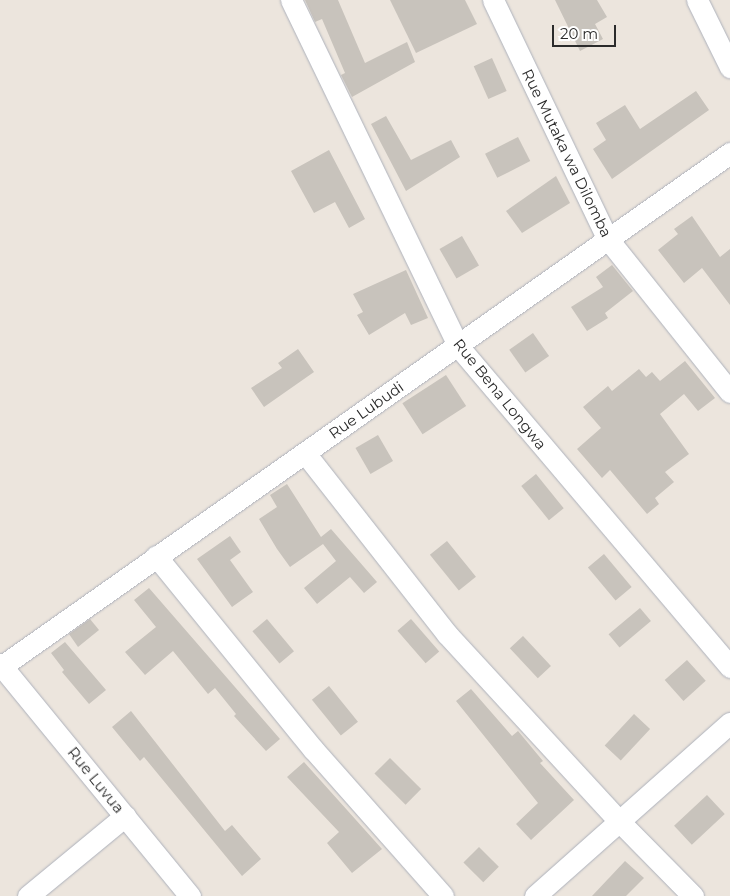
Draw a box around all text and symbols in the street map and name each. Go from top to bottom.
scale bar [555,15,619,47]
text: 20 m [560,24,598,43]
street label: Rue Mutaka wa Dilomba [518,66,616,240]
street label: Rue Bena Longwa [450,335,550,453]
street label: Rue Lubudi [325,378,407,442]
street label: Rue Luvua [64,743,128,817]

